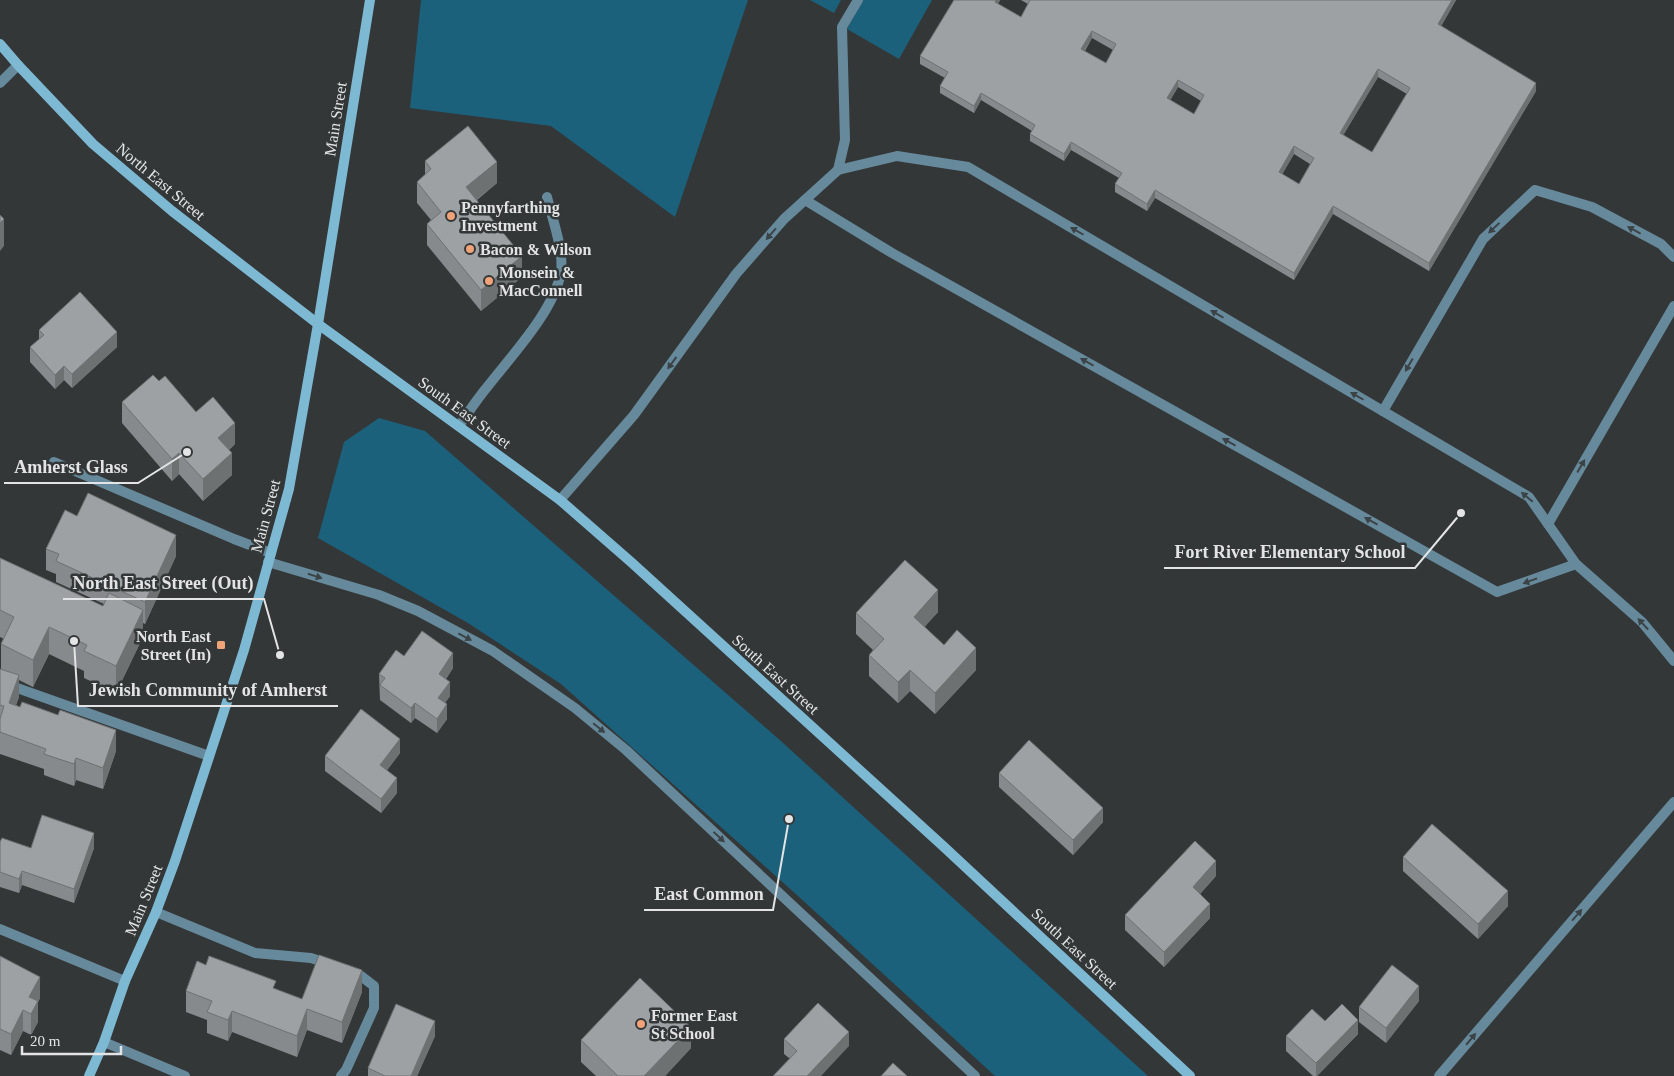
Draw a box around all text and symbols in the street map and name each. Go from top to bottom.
street label: Main Street [321,80,350,157]
street label: North East Street [113,139,209,224]
place label: Pennyfarthing Investment [461,199,560,234]
marker: Pennyfarthing Investment [445,210,457,222]
one-way arrow [1489,222,1501,234]
one-way arrow [1627,226,1642,234]
one-way arrow [1071,227,1084,236]
one-way arrow [765,228,777,240]
place label: Bacon & Wilson [480,241,592,258]
marker: Bacon & Wilson [464,243,476,255]
place label: Monsein & MacConnell [499,264,583,299]
marker: Monsein & MacConnell [483,275,495,287]
one-way arrow [1211,309,1224,318]
one-way arrow [667,356,677,370]
one-way arrow [1081,358,1094,367]
one-way arrow [1405,359,1414,372]
street label: South East Street [415,373,515,452]
one-way arrow [1350,392,1365,400]
one-way arrow [1222,438,1236,446]
callout: Amherst Glass [4,450,138,483]
text: Amherst Glass [14,457,128,477]
one-way arrow [1577,459,1585,474]
street label: Main Street [248,477,284,555]
one-way arrow [1520,492,1533,503]
one-way arrow [1364,517,1377,526]
callout: Fort River Elementary School [1164,535,1415,568]
text: Fort River Elementary School [1174,542,1406,562]
callout: North East Street (Out) [63,566,264,599]
one-way arrow [307,572,323,580]
text: North East Street (Out) [72,573,254,594]
one-way arrow [1522,577,1537,585]
one-way arrow [1637,618,1649,630]
place label: North East Street (In) [136,628,212,664]
street label: South East Street [729,631,823,718]
one-way arrow [458,632,472,641]
marker: North East Street (In) [215,639,227,651]
callout: Jewish Community of Amherst [78,673,338,706]
text: Jewish Community of Amherst [89,680,327,700]
one-way arrow [592,722,605,733]
one-way arrow [713,831,725,843]
street label: Main Street [122,862,166,938]
callout: East Common [644,877,773,910]
text: East Common [654,884,764,904]
street label: South East Street [1029,905,1121,993]
one-way arrow [1571,909,1582,922]
place label: Former East St School [651,1007,738,1042]
marker: Former East St School [635,1018,647,1030]
scale bar [22,1024,121,1056]
text: 20 m [30,1033,61,1049]
one-way arrow [1465,1033,1477,1045]

